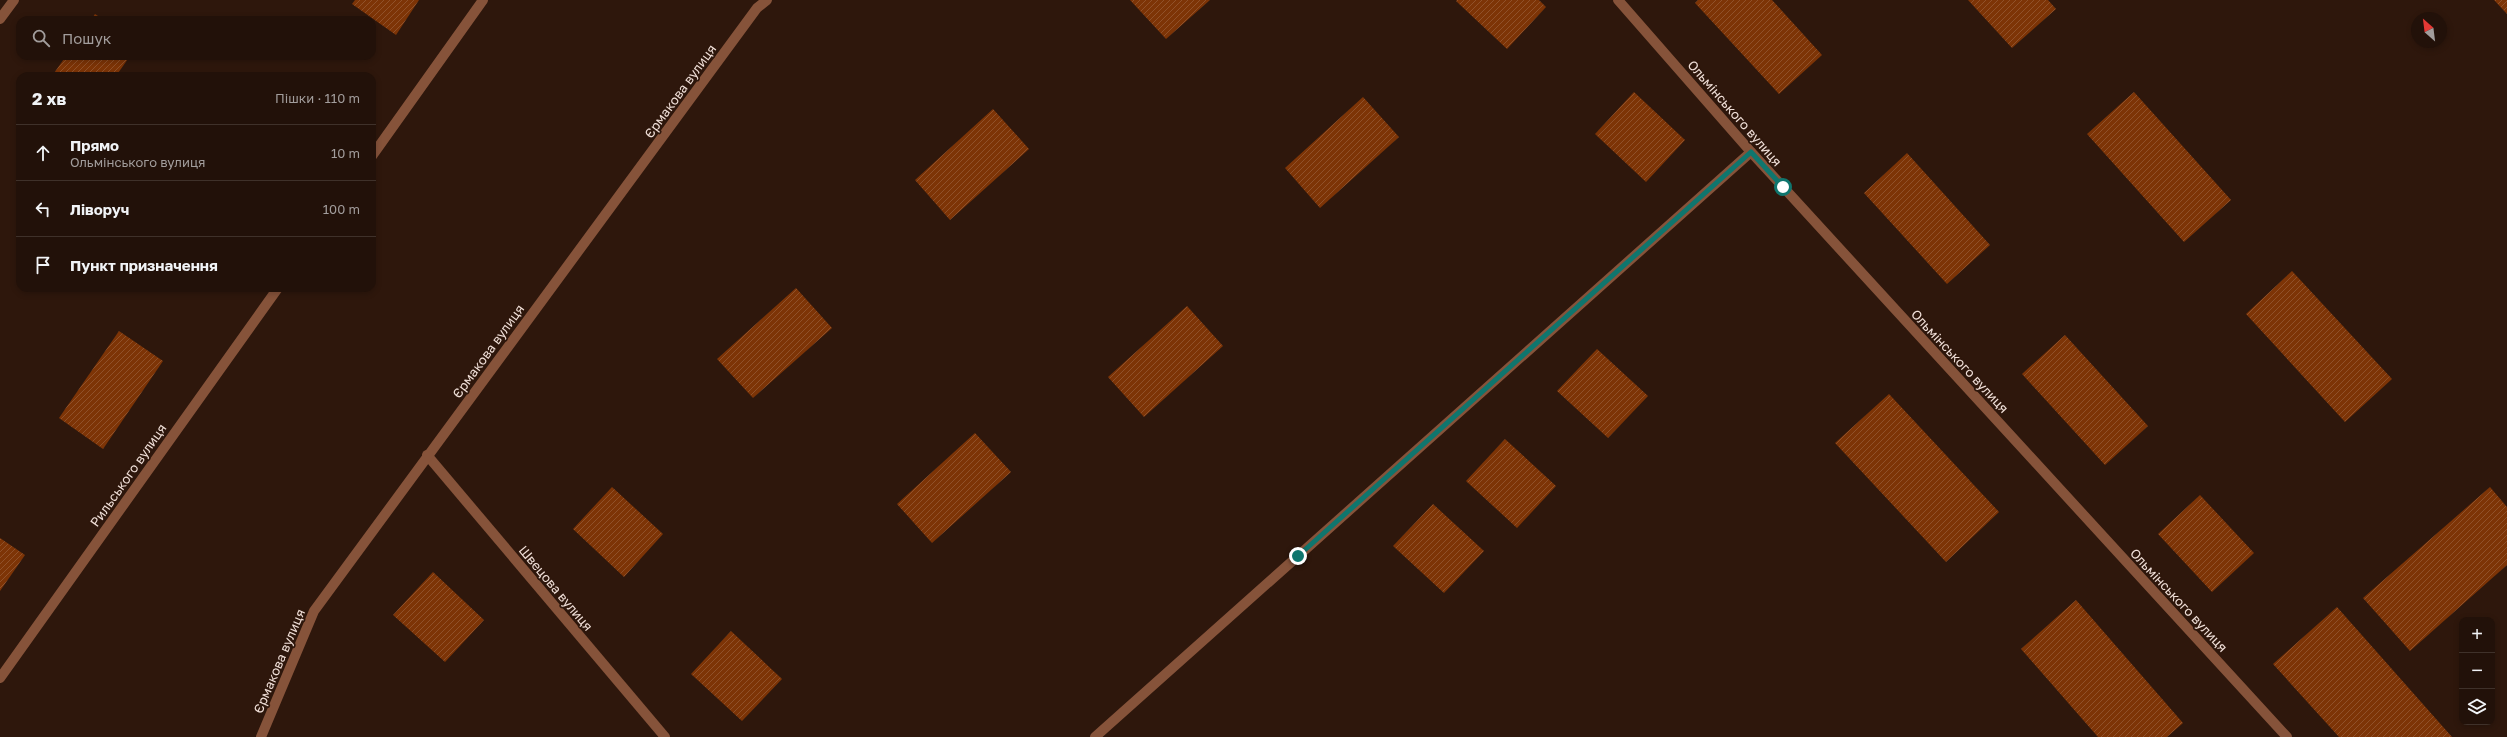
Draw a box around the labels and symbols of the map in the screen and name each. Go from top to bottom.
north arrow [2411,12,2447,48]
street label: Єрмакова вулиця [641,41,719,141]
street label: Ольмінського вулиця [1685,57,1785,169]
route start [1774,178,1792,196]
street label: Єрмакова вулиця [449,301,527,401]
street label: Ольмінського вулиця [1908,306,2012,416]
street label: Рильського вулиця [86,420,170,530]
street label: Швецова вулиця [516,542,596,634]
street label: Ольмінського вулиця [2127,545,2231,655]
route end [1289,547,1307,565]
street label: Єрмакова вулиця [250,606,308,716]

